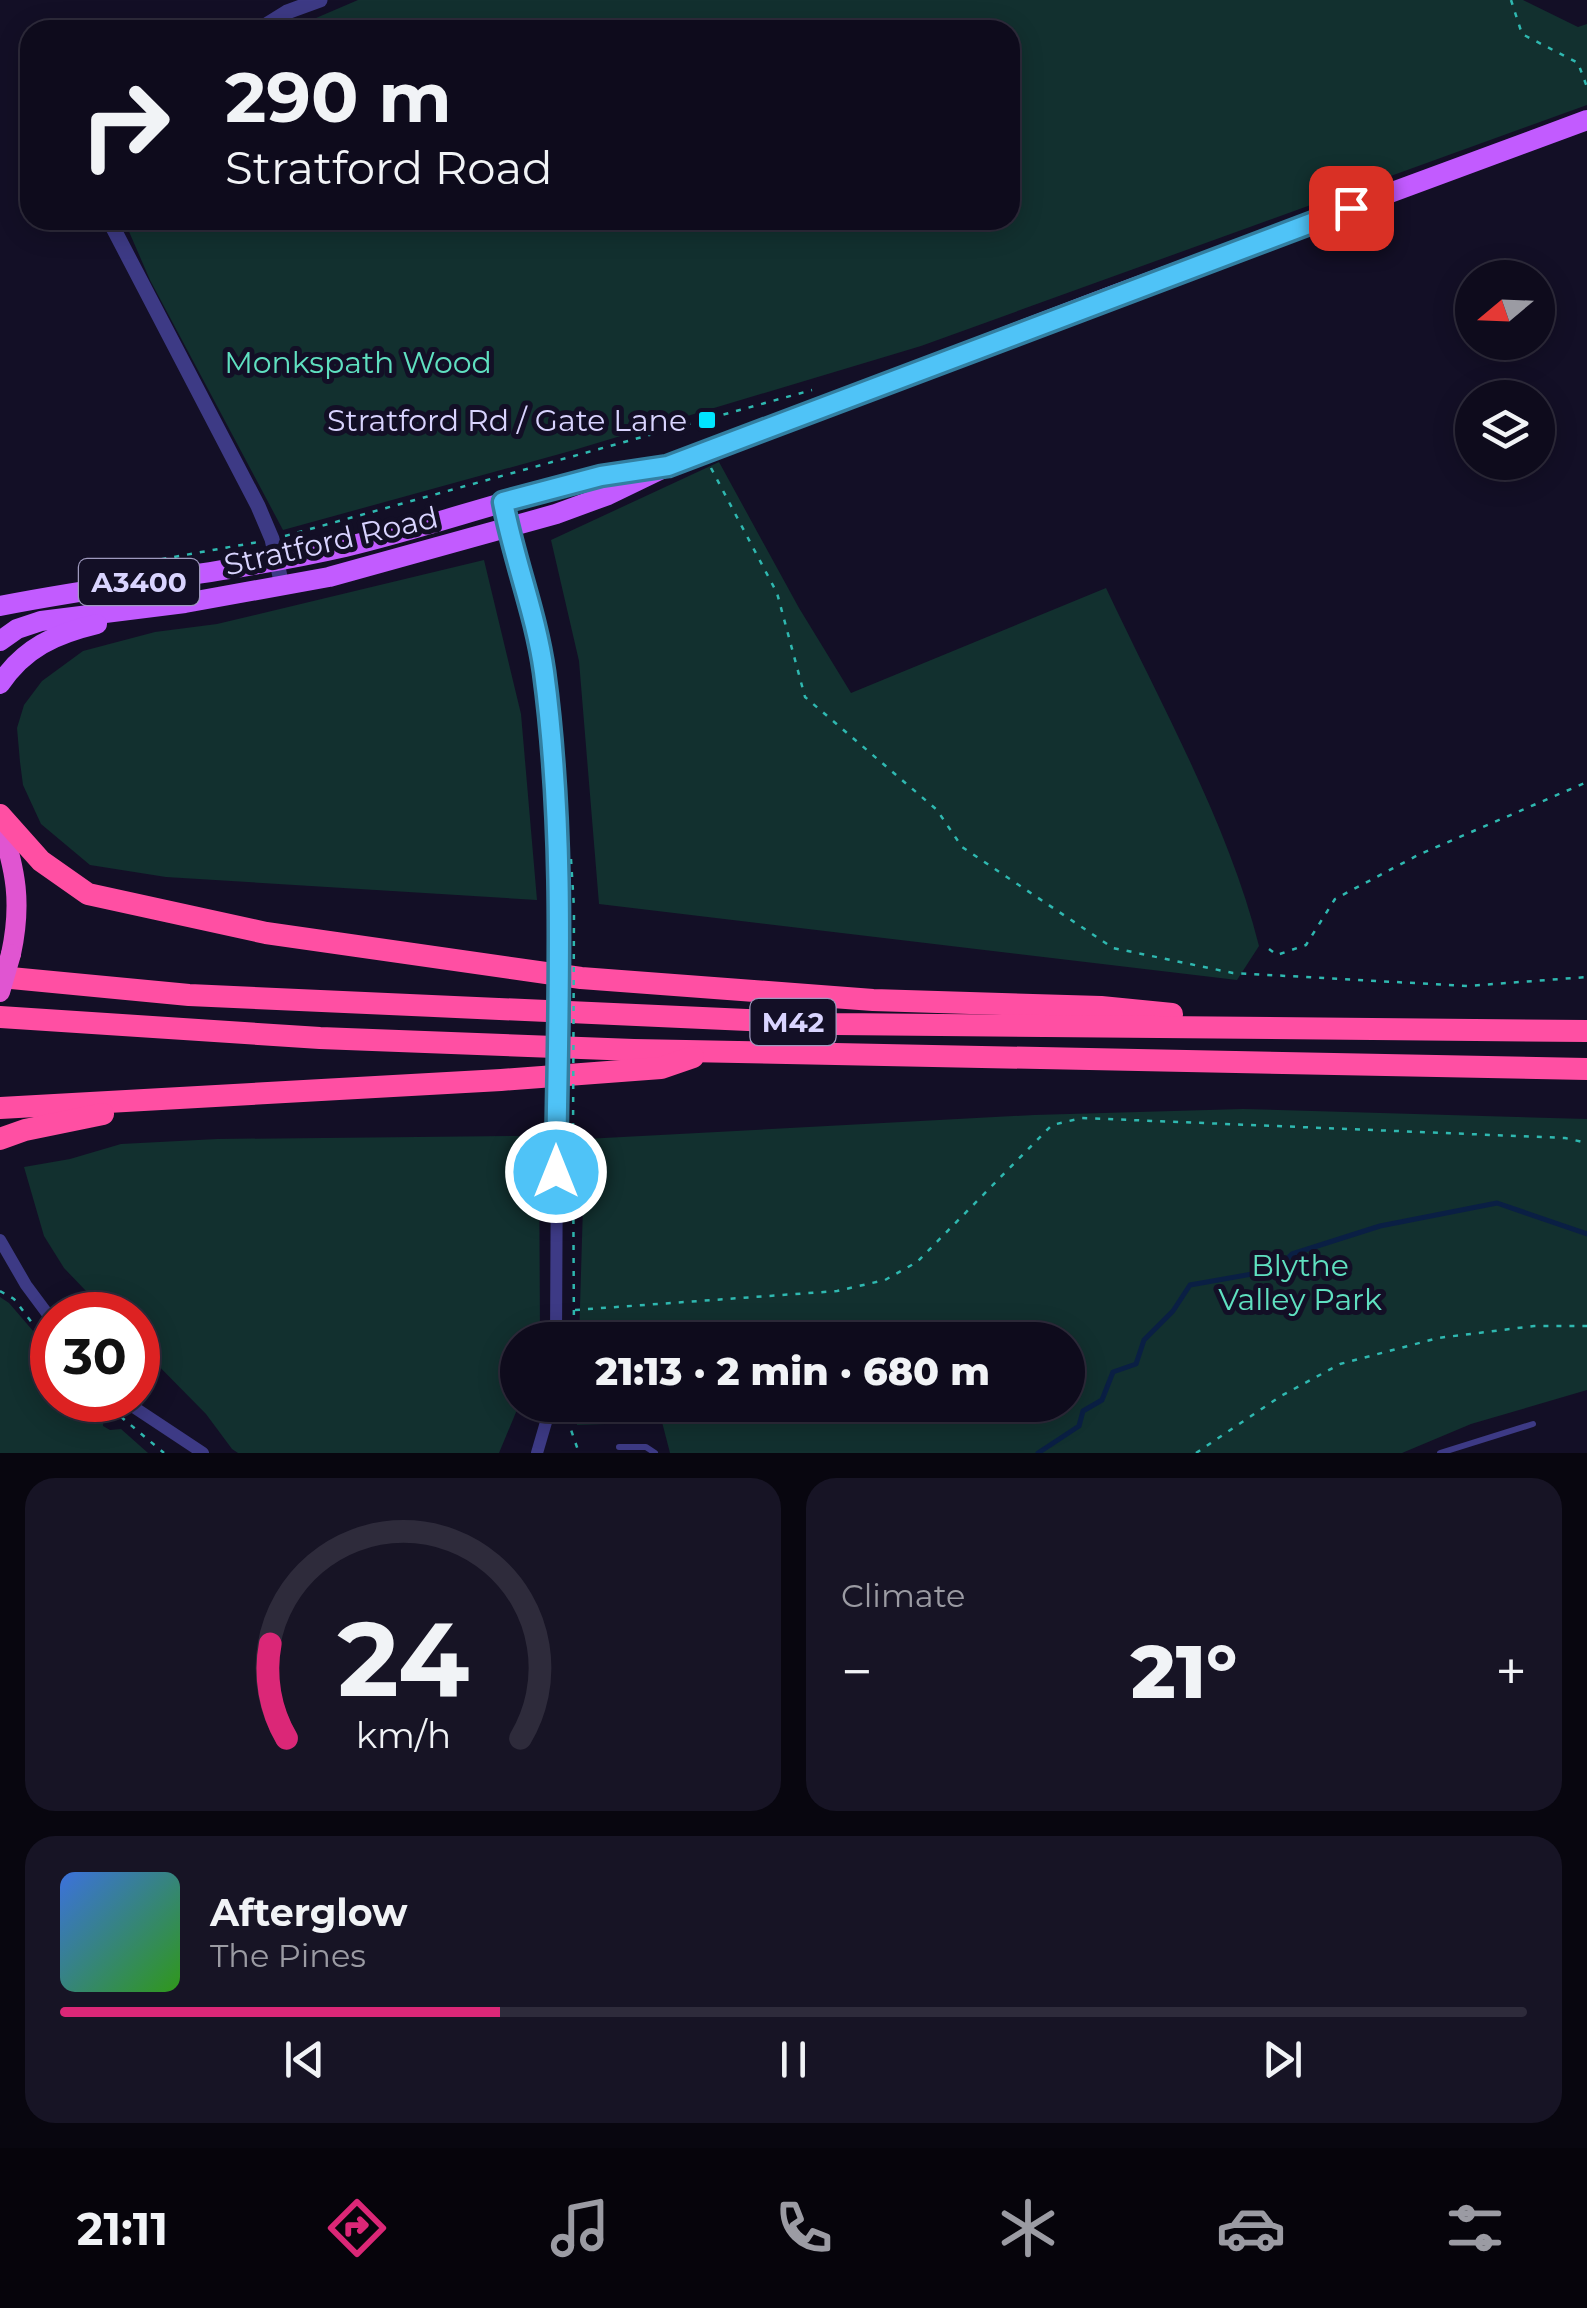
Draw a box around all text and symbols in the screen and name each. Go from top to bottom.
text: 290 m [225,54,452,140]
icon: right [60,60,190,190]
text: Stratford Road [225,140,552,195]
pin [1309,166,1394,251]
icon: arrive [1324,181,1379,236]
north arrow [1455,260,1555,360]
map controls [1455,260,1555,480]
park label: Monkspath Wood [224,344,492,381]
button: layers [1455,380,1555,480]
place label: Stratford Rd / Gate Lane [327,402,687,439]
marker: Stratford Rd / Gate Lane [696,409,718,431]
street label: Stratford Road [220,498,442,584]
road number: A3400 [79,559,199,605]
road number: M42 [750,999,836,1045]
position arrow [504,1120,608,1224]
park label: Blythe Valley Park [1218,1247,1382,1318]
speed limit sign: 30 [30,1292,160,1422]
text: 21:13 · 2 min · 680 m [595,1348,990,1395]
text: Climate [841,1576,965,1615]
text: 24 [337,1595,469,1722]
text: 21° [1131,1625,1237,1717]
text: − [841,1638,873,1705]
text: + [1495,1638,1527,1705]
text: km/h [355,1713,451,1757]
text: Afterglow [210,1889,408,1936]
text: The Pines [210,1936,366,1975]
icon: previous [277,2032,332,2087]
icon: pause [766,2032,821,2087]
icon: next [1255,2032,1310,2087]
icon: directions [322,2193,392,2263]
icon: music [545,2193,615,2263]
icon: phone [769,2193,839,2263]
icon: climate [993,2193,1063,2263]
icon: car [1216,2193,1286,2263]
icon: filters [1440,2193,1510,2263]
text: 21:11 [77,2201,168,2256]

